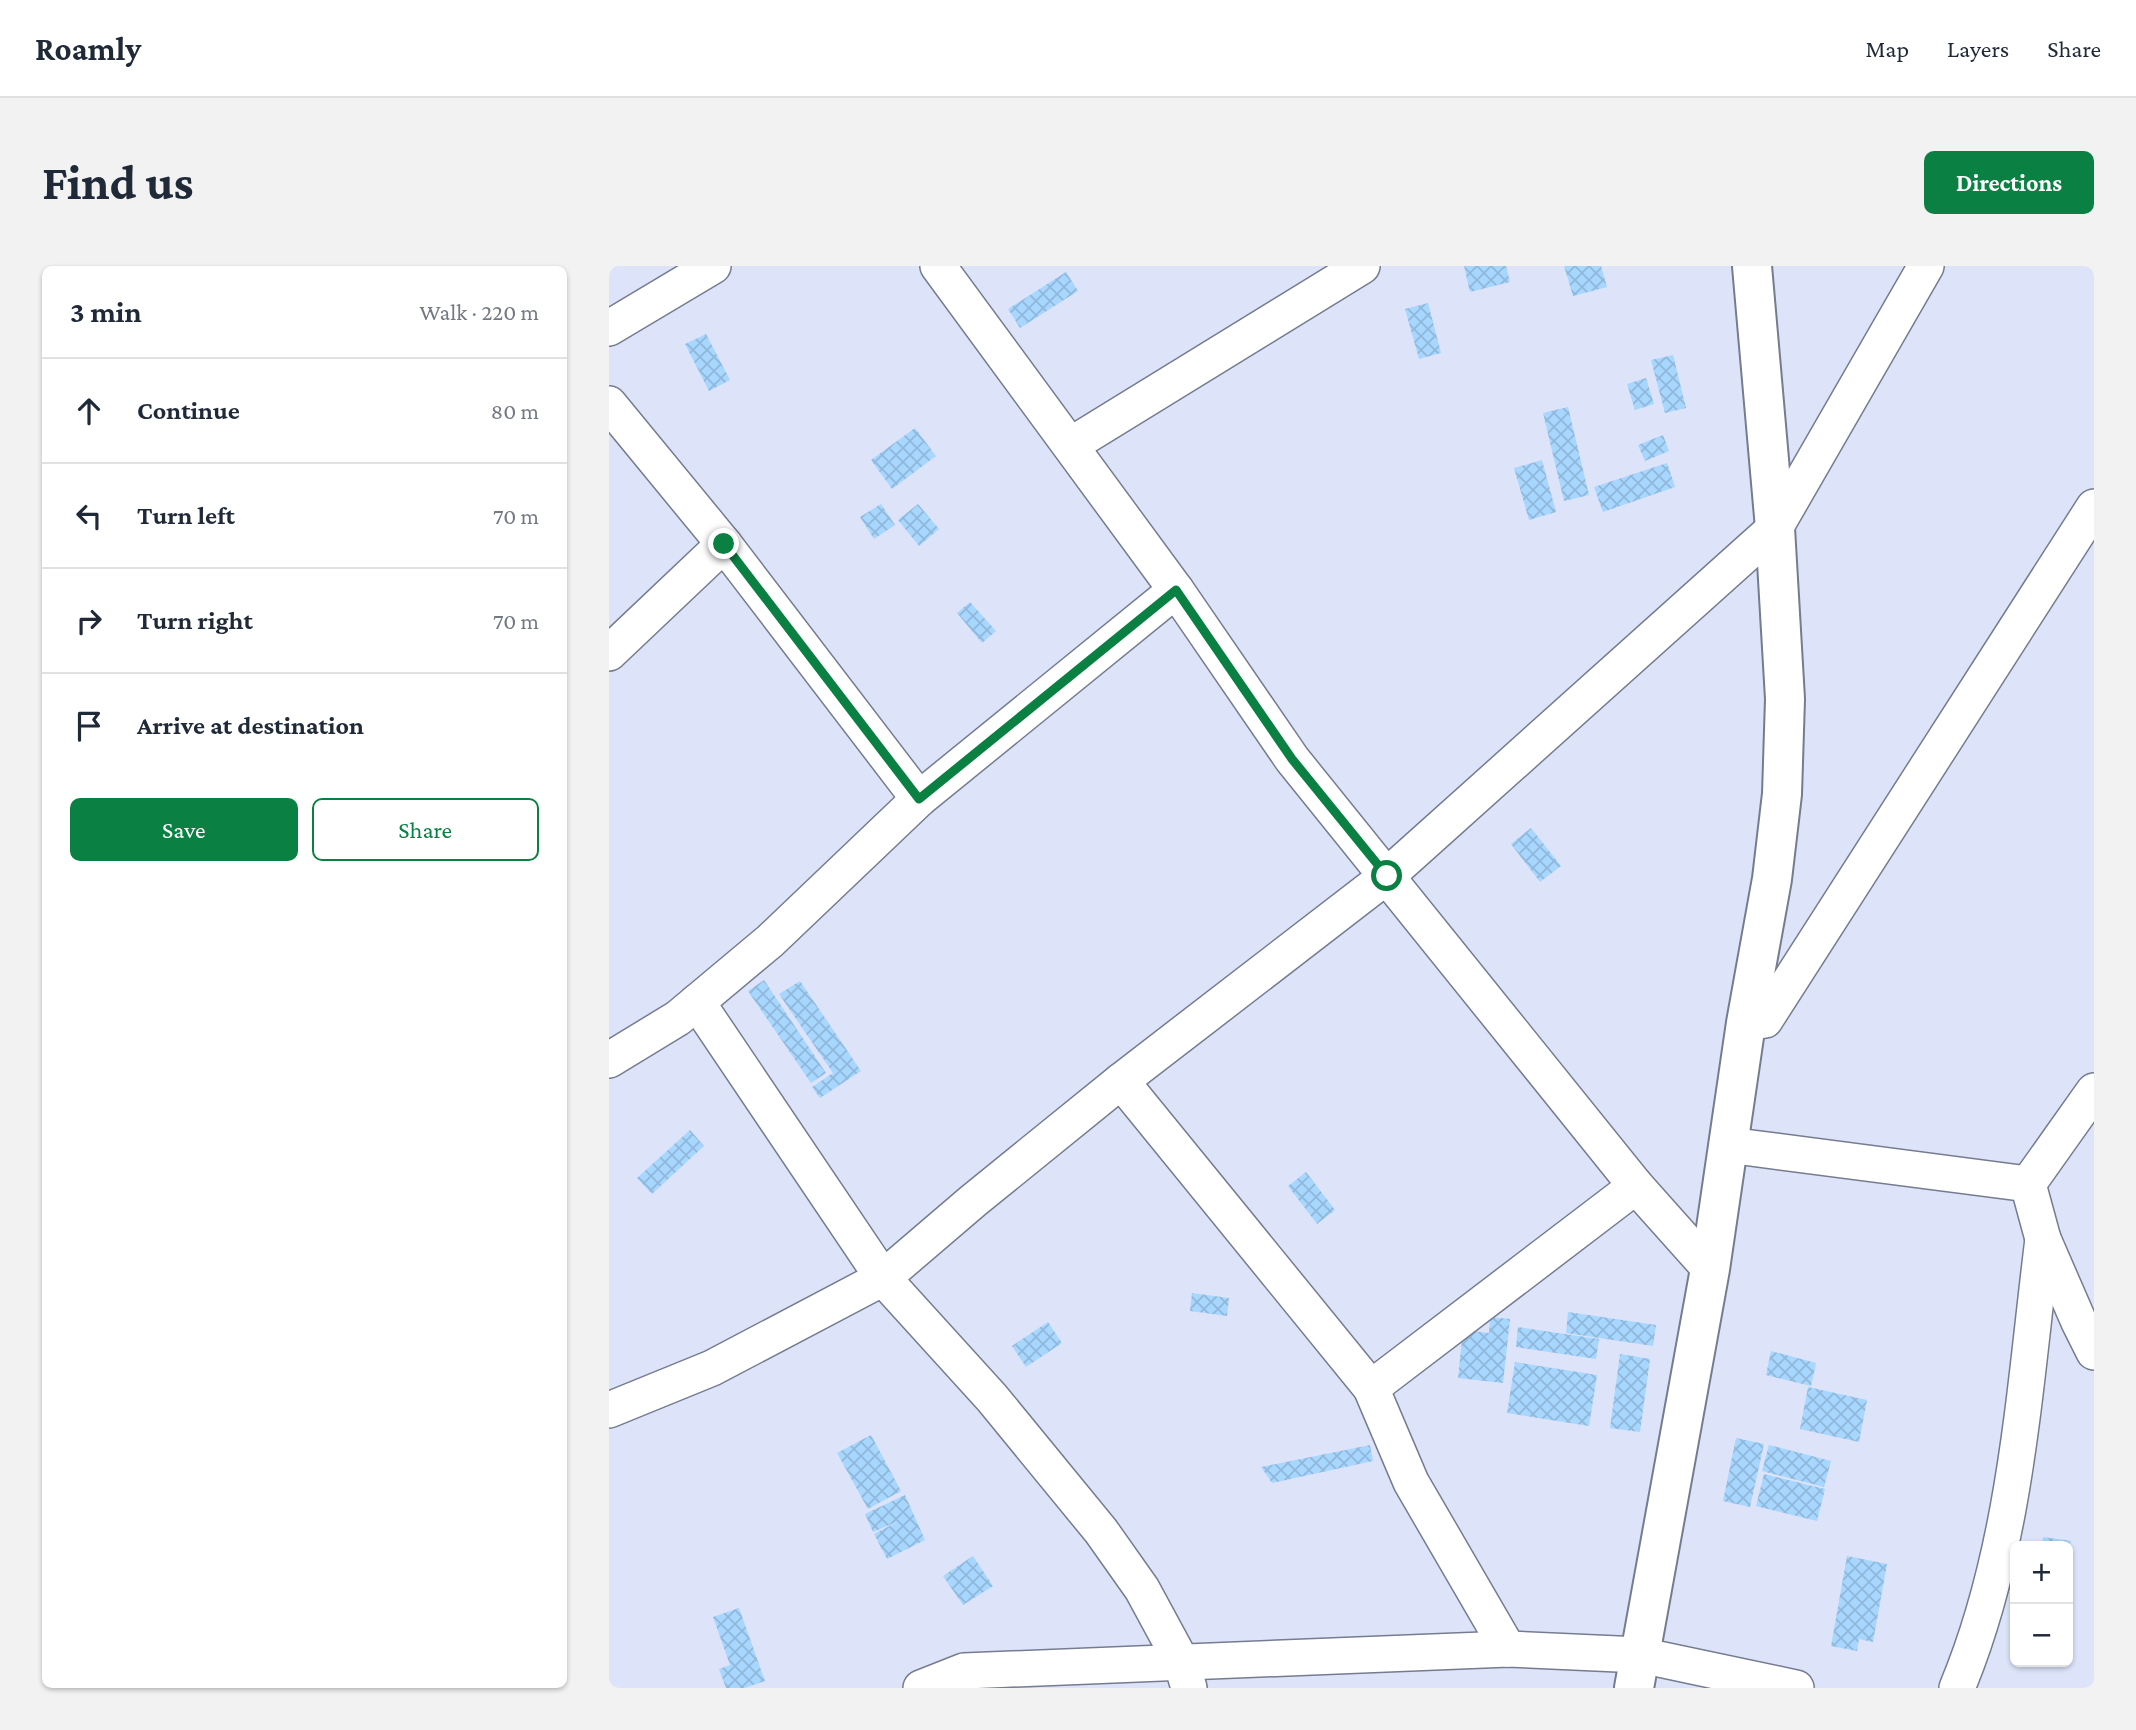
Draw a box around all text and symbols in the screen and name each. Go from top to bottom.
text: Roamly [35,30,141,67]
text: Map [1865,35,1909,62]
text: Layers [1947,35,2009,62]
text: Share [2047,35,2101,62]
button: Directions [1924,151,2094,214]
text: Find us [42,155,194,210]
text: 3 min [70,295,142,328]
text: Walk · 220 m [419,299,539,325]
icon: ahead [70,392,108,430]
text: Continue [137,396,240,425]
text: 80 m [491,398,539,424]
icon: left [70,497,108,535]
text: Turn left [137,501,235,530]
text: 70 m [493,503,539,529]
route end [708,528,739,559]
icon: right [70,602,108,640]
text: Turn right [137,606,253,635]
text: 70 m [493,608,539,634]
icon: arrive [70,707,108,745]
text: Arrive at destination [137,711,364,740]
button: Save [70,798,298,861]
button: Share [312,798,539,861]
route start [1371,860,1402,891]
map controls [2010,1541,2073,1667]
button: + [2010,1541,2073,1604]
button: − [2010,1604,2073,1667]

